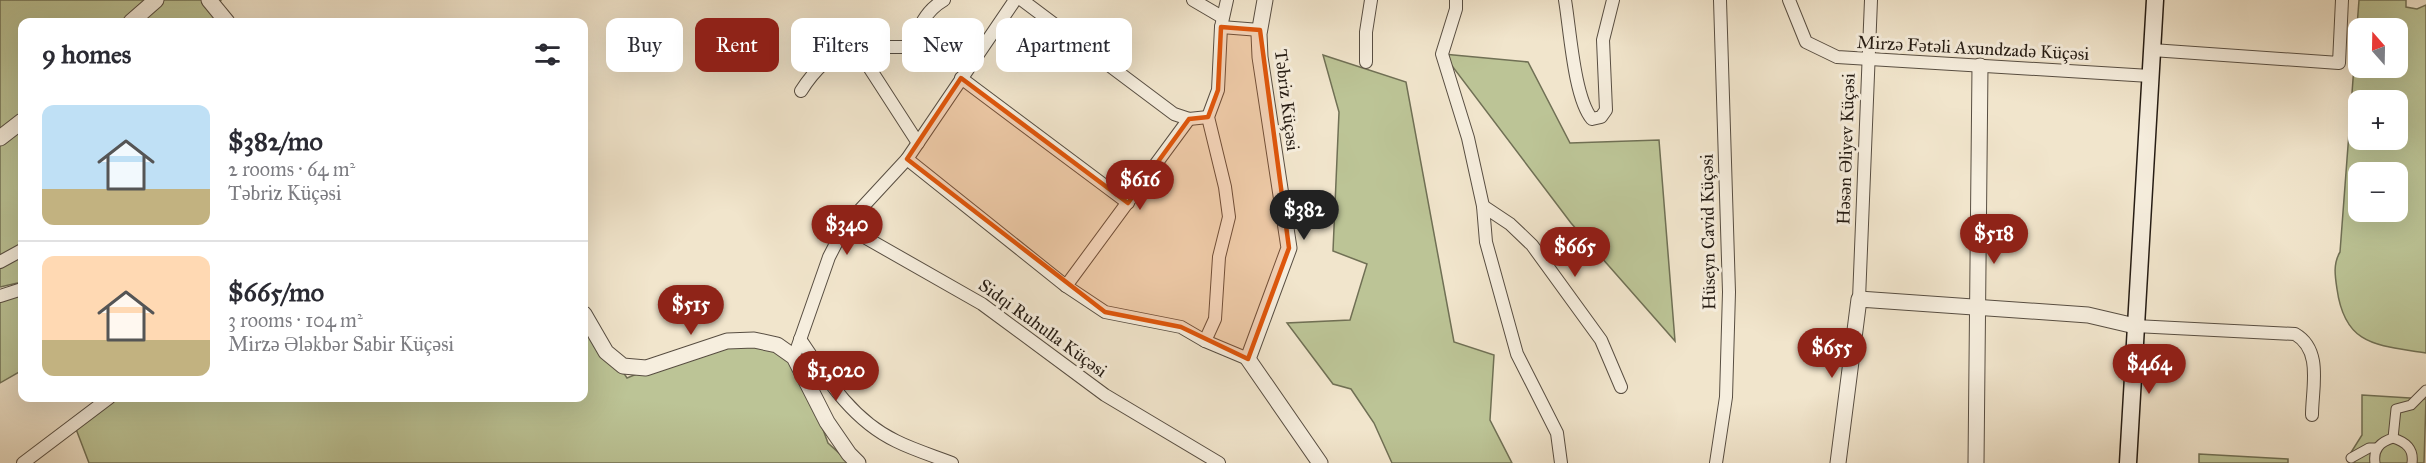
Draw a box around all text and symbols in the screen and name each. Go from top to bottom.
chip: Buy [606,18,683,72]
chip: Rent [695,18,779,72]
chip: Filters [791,18,890,72]
chip: New [902,18,984,72]
chip: Apartment [996,18,1132,72]
north arrow [2348,18,2408,78]
map controls [2348,18,2408,222]
street label: Mirzə Fətəli Axundzadə Küçəsi [1856,31,2090,65]
text: 9 homes [42,38,131,70]
icon: filters [531,38,564,71]
street label: Təbriz Küçəsi [1270,48,1304,152]
street label: Həsən Əliyev Küçəsi [1832,73,1860,225]
button: + [2348,90,2408,150]
text: $382/mo [228,125,323,157]
icon: home [90,129,162,201]
street label: Hüseyn Cavid Küçəsi [1696,154,1720,310]
text: 2 rooms · 64 m² [228,157,355,181]
pin: $616 [1104,160,1176,211]
button: − [2348,162,2408,222]
text: $616 [1120,167,1160,191]
text: Təbriz Küçəsi [228,181,341,205]
pin: $382 [1268,190,1340,241]
text: $382 [1284,197,1324,221]
pin: $340 [811,205,883,256]
text: $340 [826,212,868,236]
pin: $518 [1958,214,2030,265]
text: $518 [1974,221,2014,245]
pin: $665 [1539,227,1611,278]
text: $665 [1554,234,1596,258]
street label: Sidqi Ruhulla Küçəsi [974,274,1112,383]
text: $665/mo [228,276,324,308]
icon: home [90,280,162,352]
pin: $515 [655,285,727,336]
text: $515 [672,292,710,316]
text: 3 rooms · 104 m² [228,308,363,332]
pin: $655 [1796,328,1868,379]
text: Mirzə Ələkbər Sabir Küçəsi [228,332,454,356]
text: $655 [1812,335,1852,359]
pin: $464 [2113,344,2185,395]
pin: $1,020 [787,351,885,402]
text: $464 [2127,351,2171,375]
text: $1,020 [807,358,865,382]

